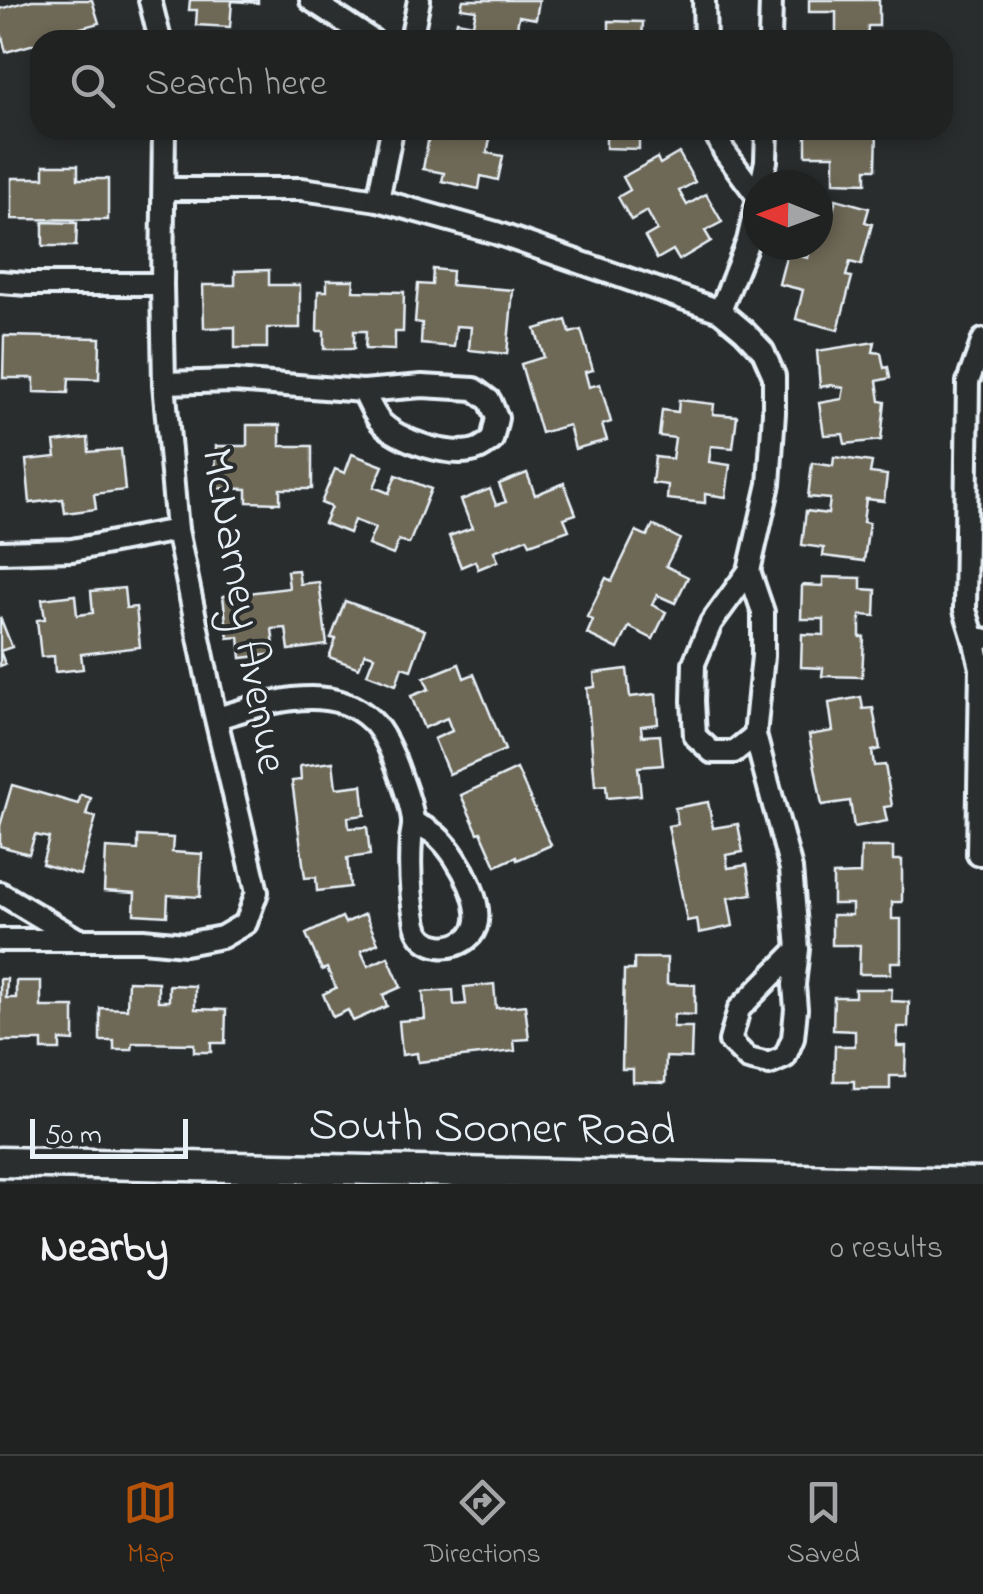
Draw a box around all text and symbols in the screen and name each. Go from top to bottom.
search box [30,30,953,140]
text: Search here [145,57,327,113]
icon: search [65,58,120,113]
north arrow [743,170,833,260]
street label: McNarney Avenue [181,443,303,780]
street label: South Sooner Road [308,1094,676,1166]
scale bar [30,1114,188,1158]
text: 50 m [45,1116,102,1157]
text: Nearby [40,1219,168,1280]
text: 0 results [830,1226,943,1273]
tab: Map [123,1475,178,1576]
tab: Directions [424,1475,541,1576]
tab: Saved [787,1475,860,1576]

